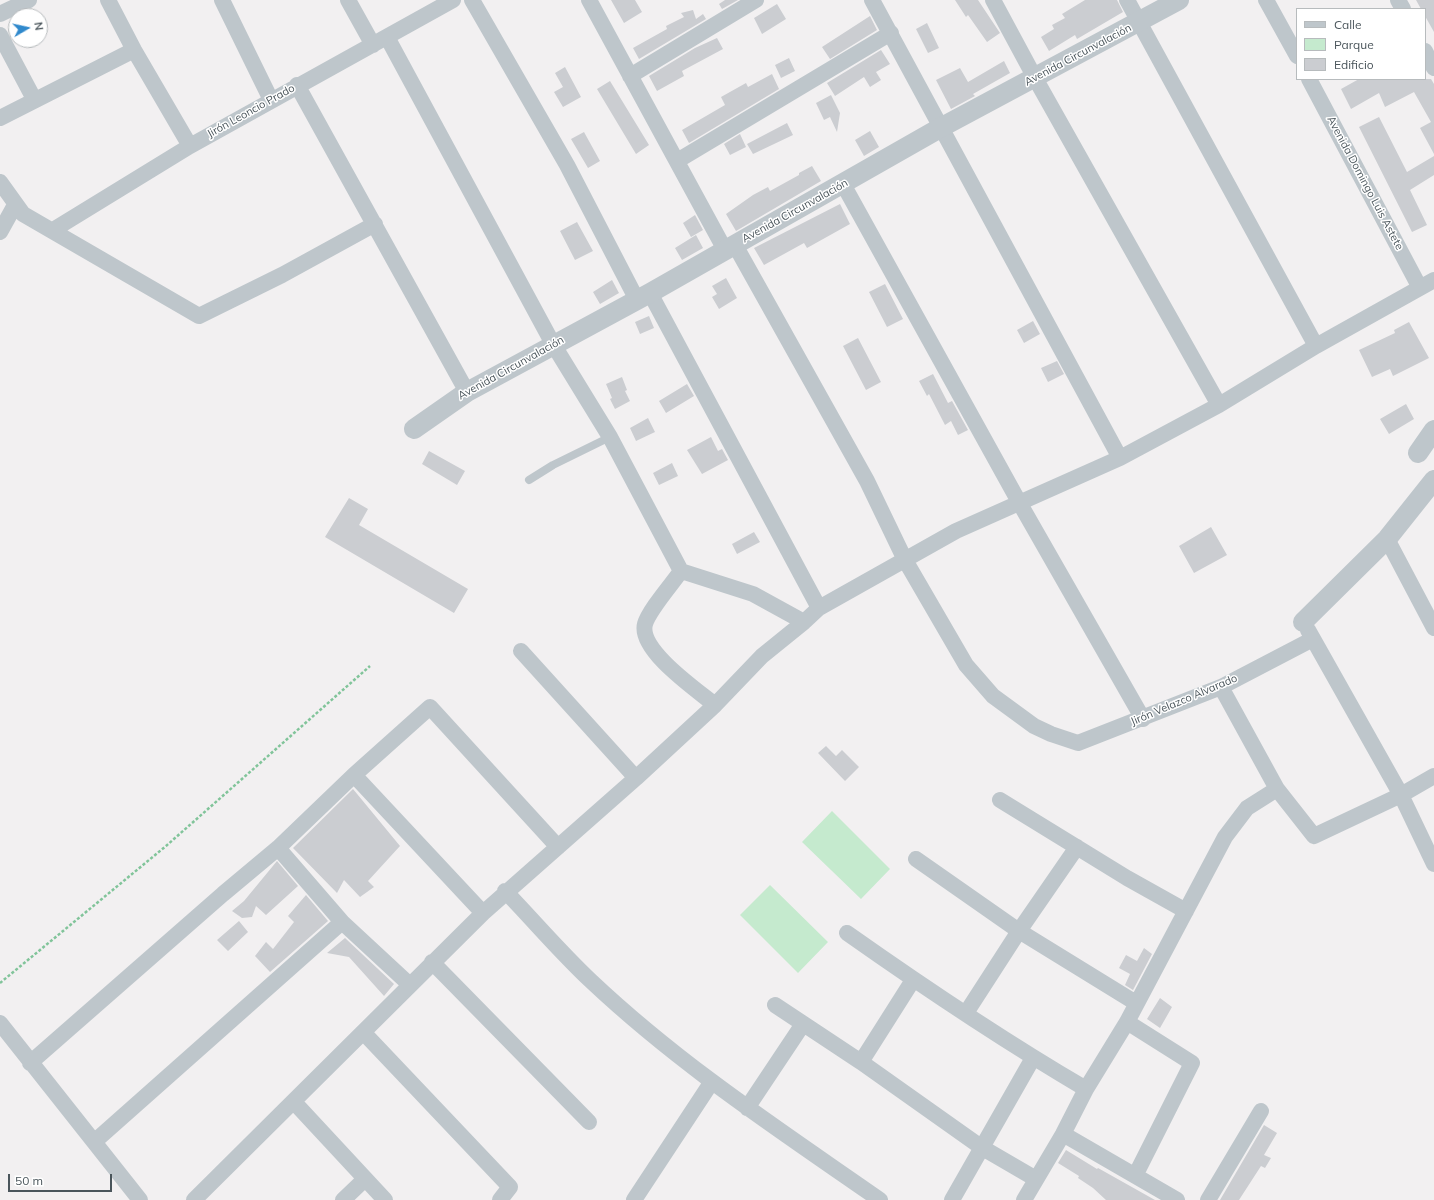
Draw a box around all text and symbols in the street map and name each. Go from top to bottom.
north arrow [8,8,48,48]
legend [1296,8,1426,80]
text: Calle [1334,17,1361,32]
text: N [31,21,46,31]
street label: Avenida Circunvalación [1022,21,1134,89]
text: Parque [1334,37,1374,52]
text: Edificio [1334,57,1374,72]
street label: Jirón Leoncio Prado [205,81,297,141]
street label: Avenida Domingo Luis Astete [1324,114,1406,252]
street label: Avenida Circunvalación [740,176,850,246]
street label: Avenida Circunvalación [456,333,566,403]
street label: Jirón Velazco Alvarado [1129,672,1239,728]
scale bar [10,1166,114,1192]
text: 50 m [15,1173,43,1188]

